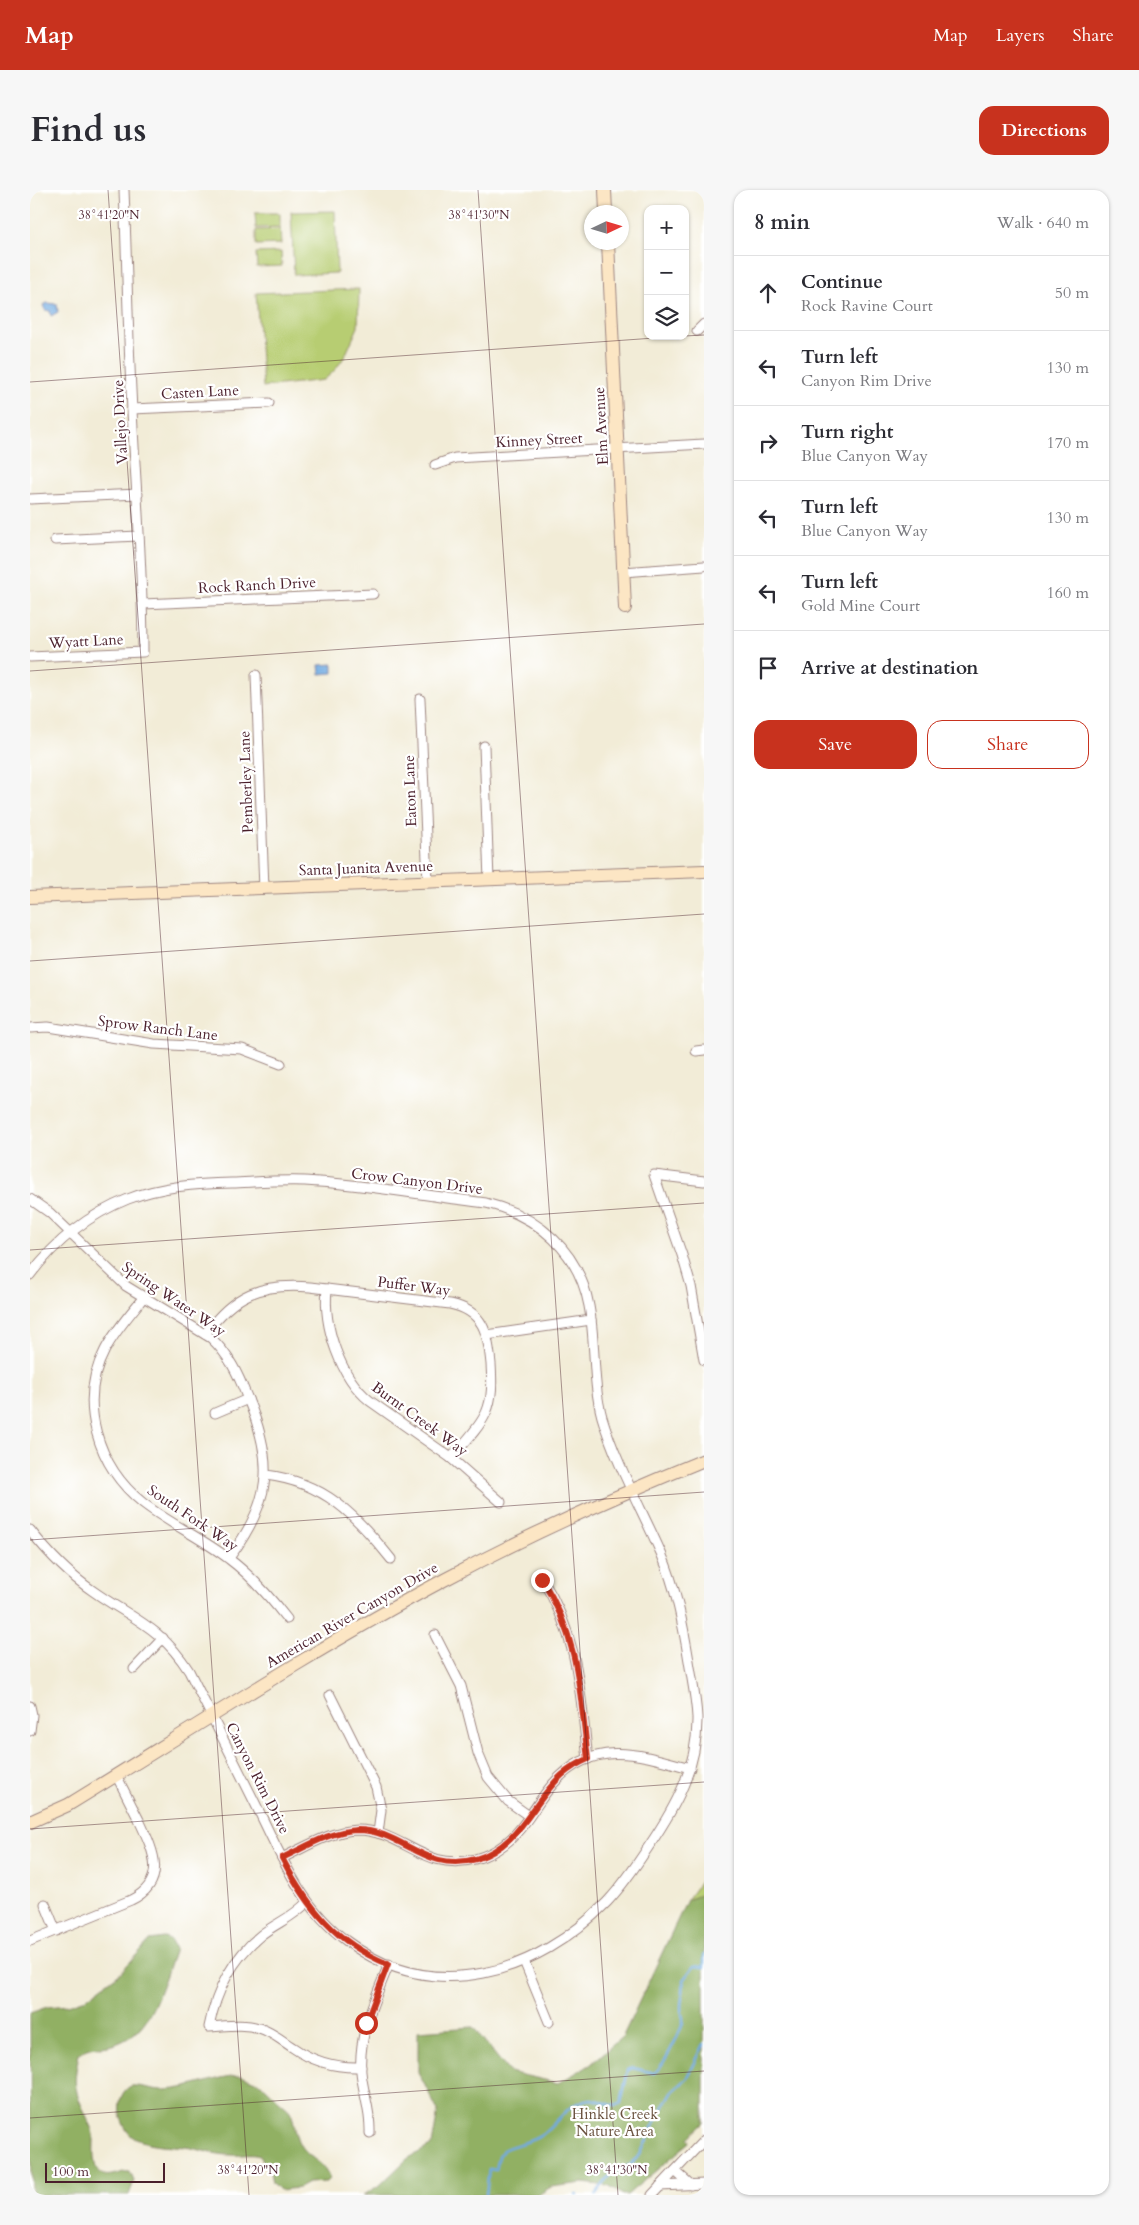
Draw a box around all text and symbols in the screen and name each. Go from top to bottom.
text: Map [25,19,74,52]
text: Map [933,23,968,48]
text: Layers [996,23,1045,48]
text: Share [1073,23,1114,48]
text: Find us [30,106,146,154]
button: Directions [979,106,1109,155]
north arrow [584,205,629,250]
map controls [644,205,689,340]
button: + [644,205,689,250]
text: 38°41'20"N [79,207,140,223]
text: 38°41'30"N [449,207,510,223]
text: 8 min [754,208,810,237]
text: Walk · 640 m [997,212,1089,234]
button: − [644,250,689,295]
text: Continue [801,269,883,295]
icon: ahead [754,279,782,307]
text: 50 m [1055,282,1089,304]
button: layers [644,295,689,340]
text: Rock Ravine Court [801,295,933,317]
text: Turn left [801,344,878,370]
icon: left [754,354,782,382]
text: 130 m [1047,357,1089,379]
text: Canyon Rim Drive [801,370,932,392]
street label: Vallejo Drive [108,379,132,465]
street label: Casten Lane [161,380,240,404]
street label: Elm Avenue [589,386,613,466]
text: Turn right [801,419,893,445]
street label: Kinney Street [495,428,583,452]
icon: right [754,429,782,457]
text: 170 m [1047,432,1089,454]
text: Blue Canyon Way [801,445,928,467]
text: Turn left [801,494,878,520]
icon: left [754,504,782,532]
text: 130 m [1047,507,1089,529]
text: Blue Canyon Way [801,520,928,542]
text: Turn left [801,569,878,595]
street label: Rock Ranch Drive [197,572,317,598]
icon: left [754,579,782,607]
text: 160 m [1047,582,1089,604]
text: Gold Mine Court [801,595,920,617]
street label: Wyatt Lane [47,629,124,653]
icon: arrive [754,654,782,682]
text: Arrive at destination [801,655,978,681]
button: Save [754,720,917,769]
button: Share [927,720,1089,769]
street label: Pemberley Lane [234,730,258,833]
street label: Eaton Lane [399,754,421,827]
street label: Santa Juanita Avenue [299,856,434,880]
street label: Sprow Ranch Lane [97,1011,219,1045]
street label: Crow Canyon Drive [350,1163,484,1199]
street label: Spring Water Way [118,1257,230,1341]
street label: Puffer Way [376,1272,452,1300]
street label: Burnt Creek Way [368,1377,472,1461]
street label: South Fork Way [143,1480,243,1556]
street label: American River Canyon Drive [262,1557,442,1673]
route end [531,1569,554,1592]
street label: Canyon Rim Drive [221,1719,295,1837]
route start [355,2012,378,2035]
park label: Hinkle Creek Nature Area [572,2104,658,2141]
scale bar [45,2160,165,2183]
text: 100 m [52,2162,89,2181]
text: 38°41'20"N [218,2162,279,2178]
text: 38°41'30"N [587,2162,648,2178]

